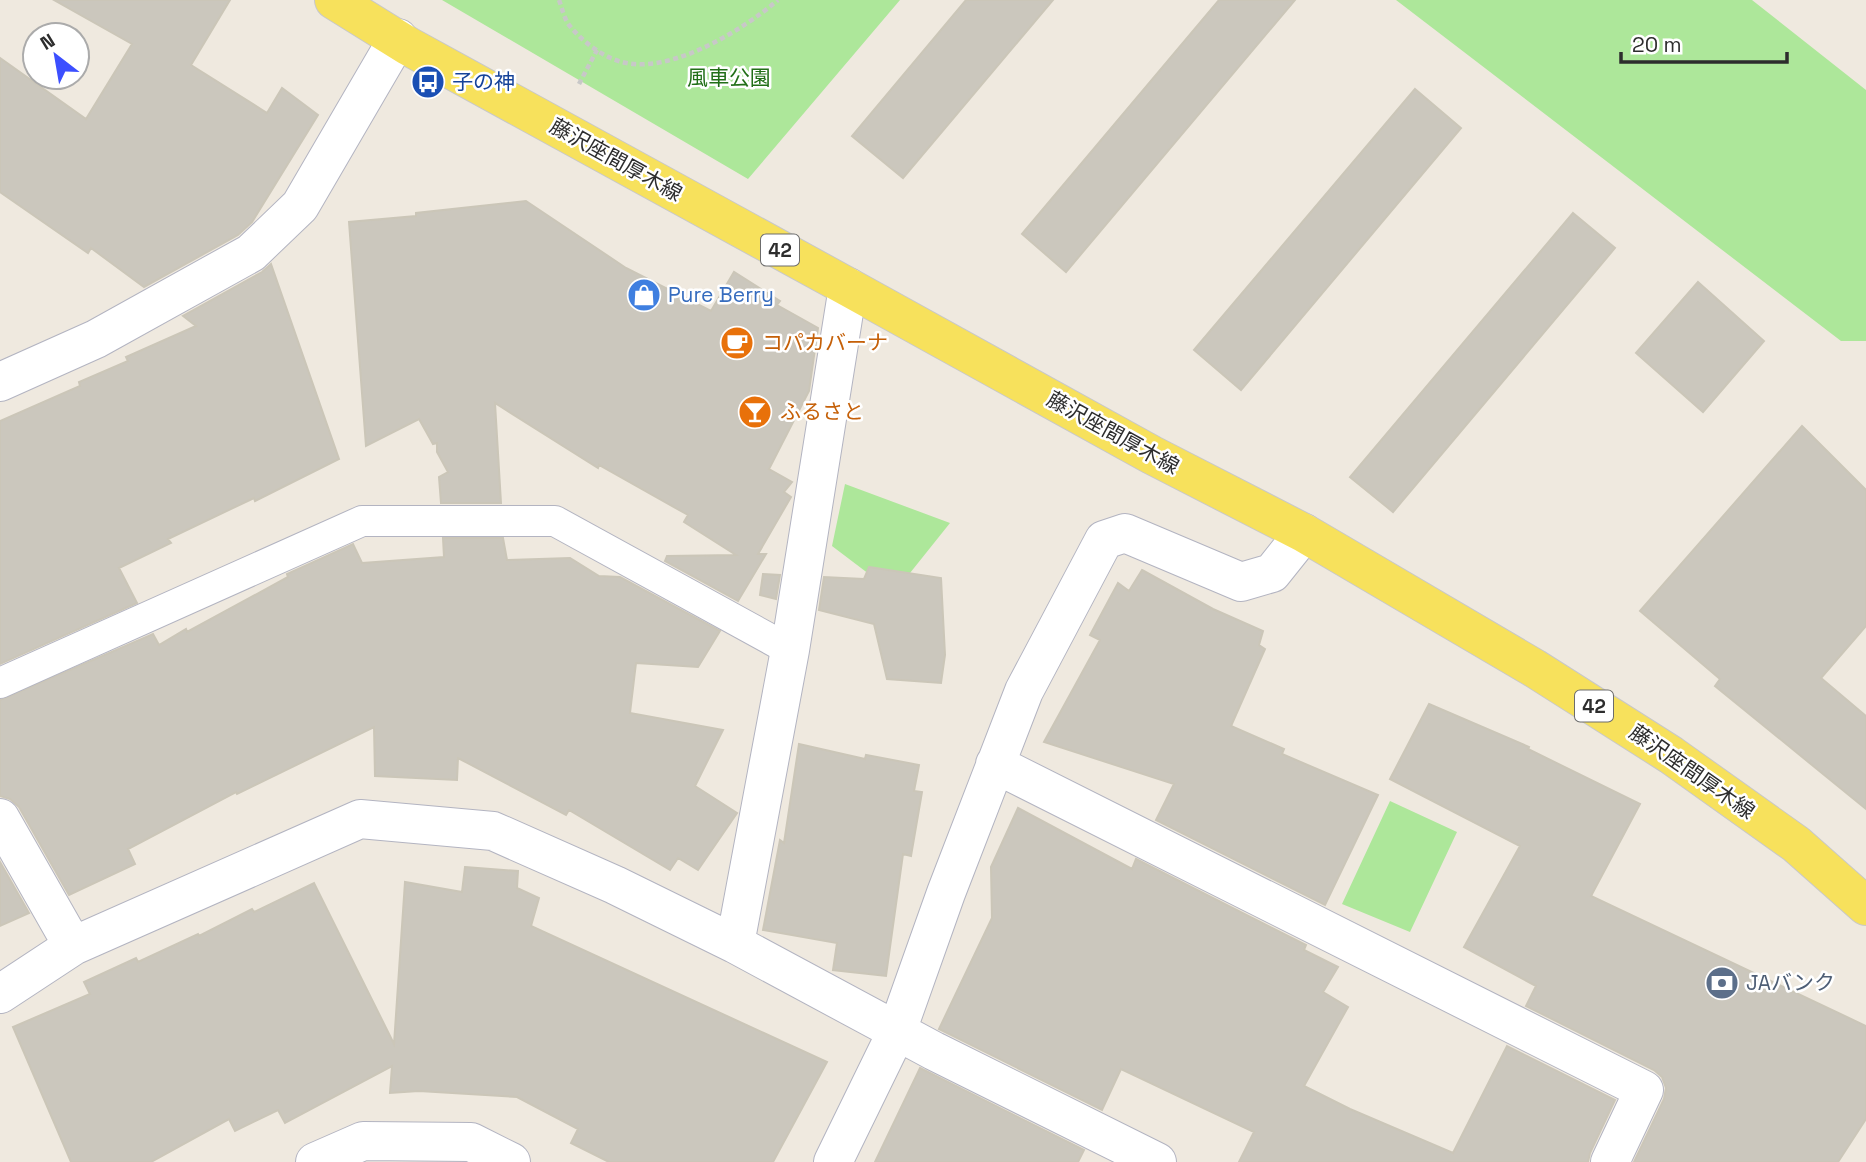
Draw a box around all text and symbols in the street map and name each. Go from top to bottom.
north arrow [21,21,91,91]
scale bar [1621,21,1787,65]
text: N [36,28,59,56]
text: 20 m [1632,31,1682,58]
bus stop icon: 子の神 [409,63,447,101]
park label: 風車公園 [687,64,771,91]
place label: 子の神 [452,68,515,95]
street label: 藤沢座間厚木線 [545,112,687,207]
road number: 42 [761,234,799,266]
shop icon: Pure Berry [625,276,663,314]
place label: Pure Berry [668,281,774,308]
cafe icon: コパカバーナ [718,324,756,362]
place label: コパカバーナ [762,329,888,356]
street label: 藤沢座間厚木線 [1042,385,1184,480]
bar icon: ふるさと [736,393,774,431]
place label: ふるさと [780,398,864,425]
road number: 42 [1575,691,1613,722]
street label: 藤沢座間厚木線 [1624,718,1760,825]
bank icon: JAバンク [1703,964,1741,1002]
place label: JAバンク [1746,969,1835,996]

